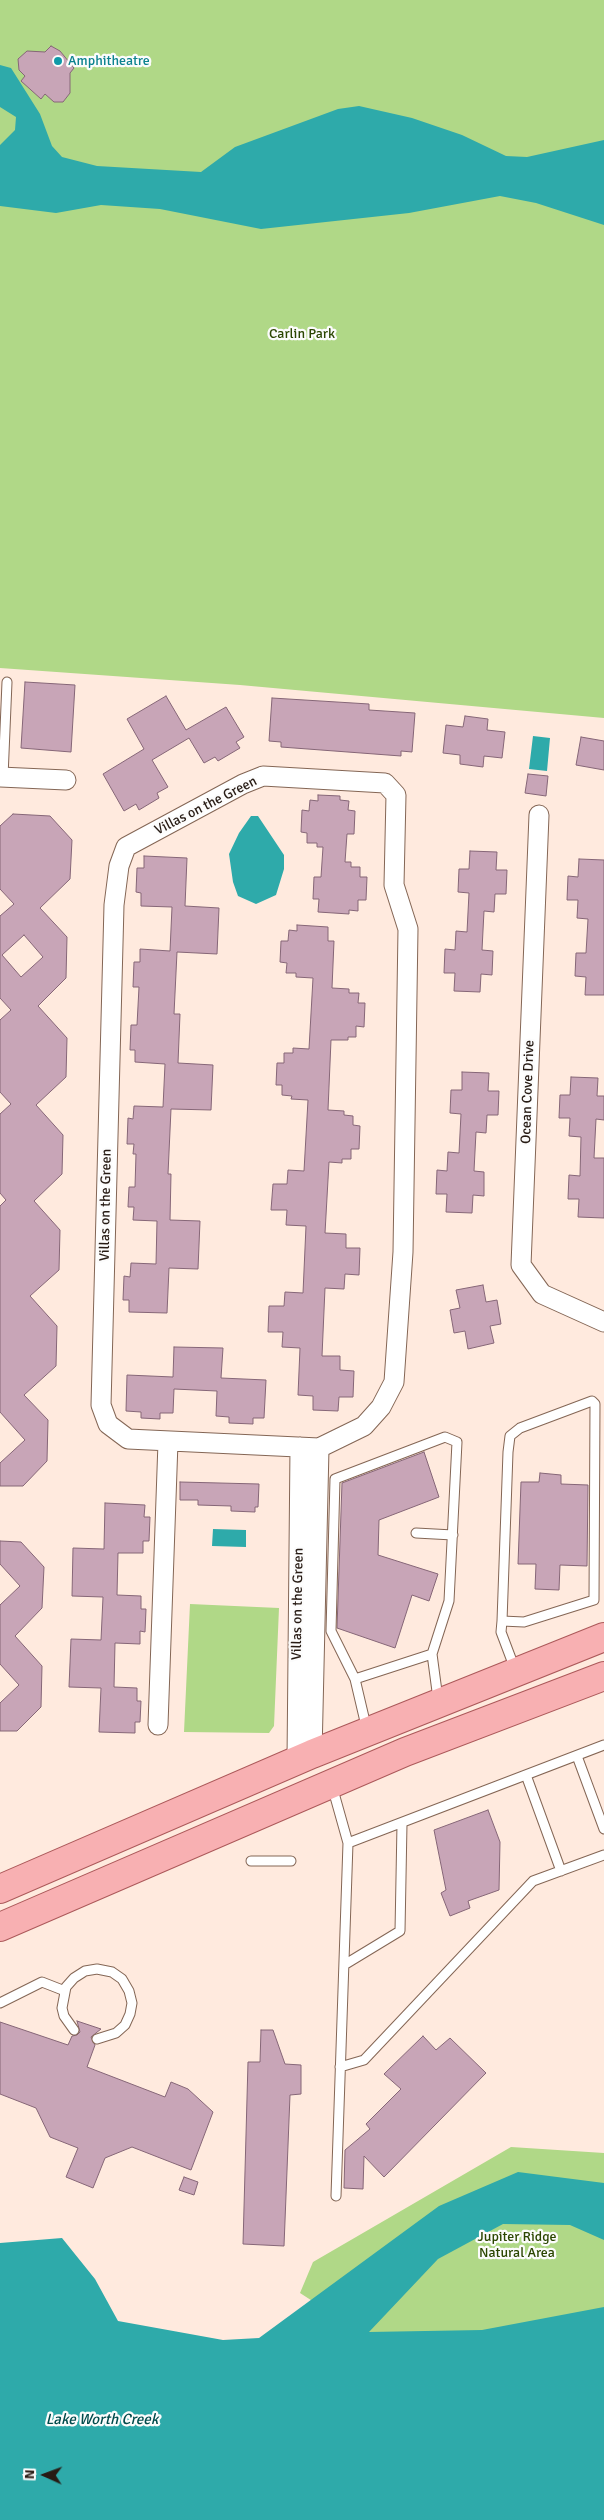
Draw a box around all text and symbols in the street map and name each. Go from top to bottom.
place label: Amphitheatre [68,53,150,69]
marker: Amphitheatre [52,55,64,67]
park label: Carlin Park [269,326,335,342]
street label: Villas on the Green [152,773,260,839]
street label: Ocean Cove Drive [518,1040,538,1144]
street label: Villas on the Green [97,1149,115,1261]
street label: Villas on the Green [289,1548,307,1660]
park label: Jupiter Ridge Natural Area [477,2229,557,2262]
water label: Lake Worth Creek [46,2411,158,2429]
north arrow [20,2450,70,2500]
text: N [21,2469,38,2480]

